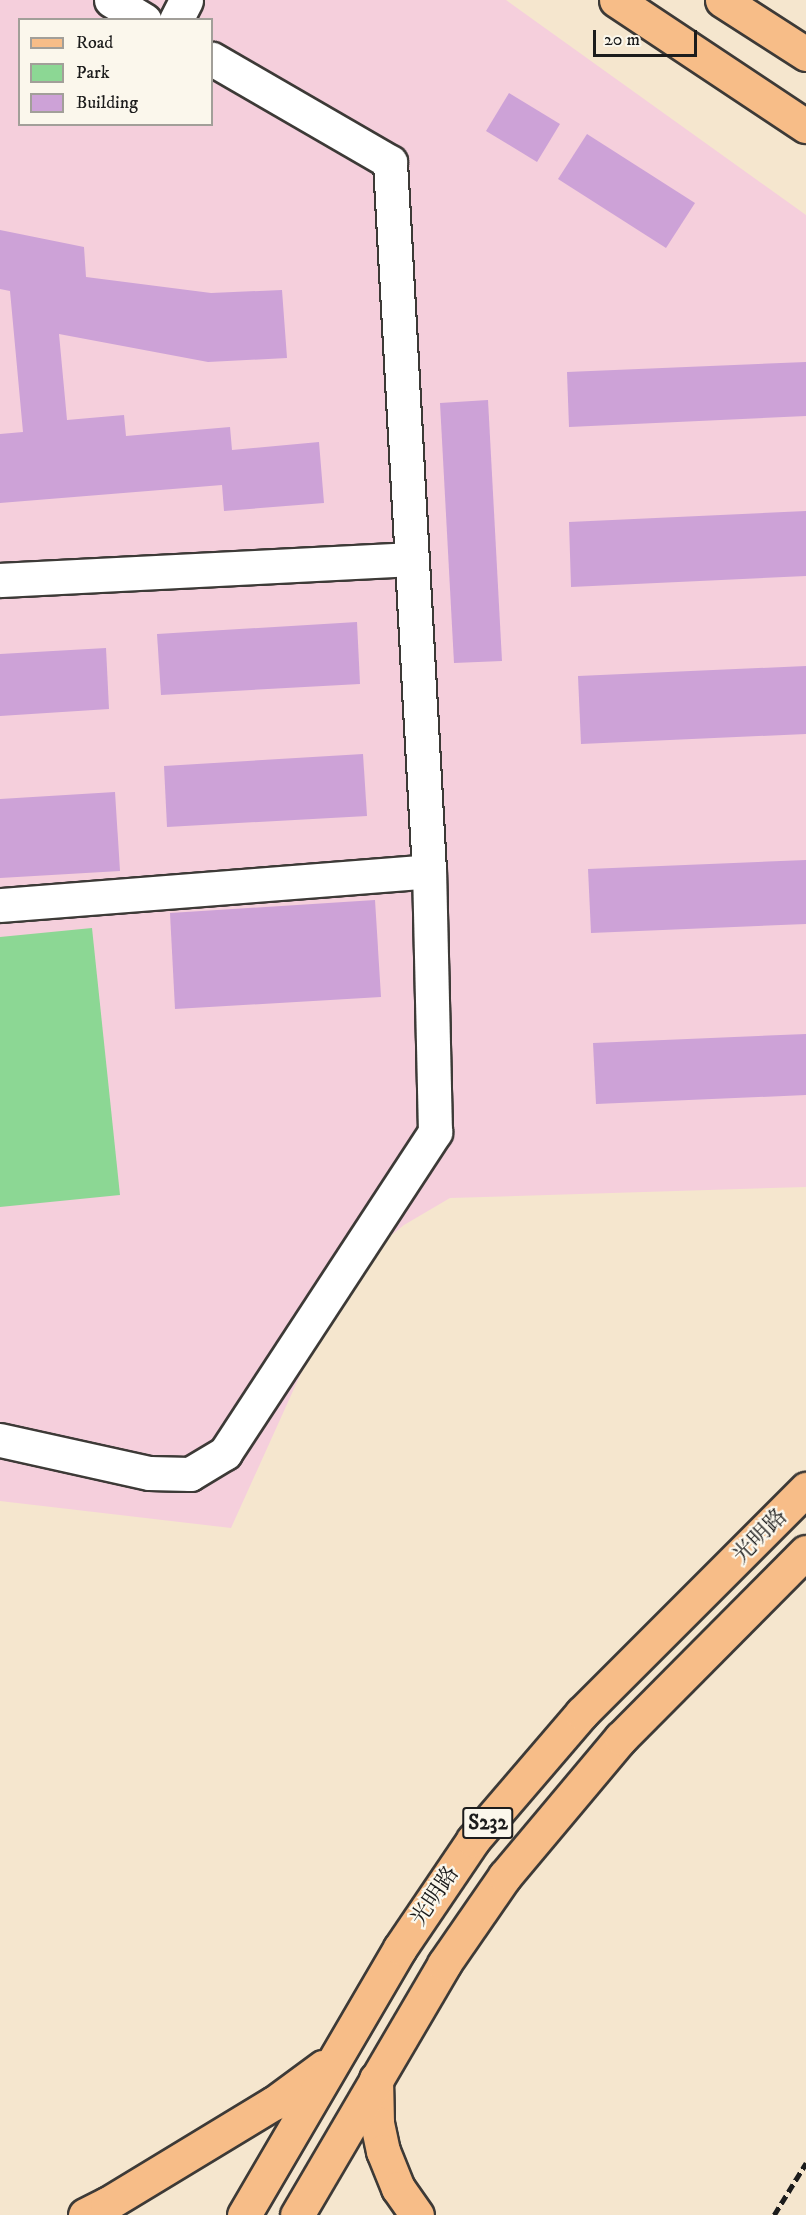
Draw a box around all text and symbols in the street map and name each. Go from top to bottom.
legend [18,18,213,126]
scale bar [596,18,700,56]
text: 20 m [604,29,640,51]
text: Road [76,32,113,54]
text: Park [76,62,110,84]
text: Building [76,92,138,114]
street label: 光明路 [727,1503,793,1569]
road number: S232 [461,1805,515,1841]
street label: 光明路 [406,1861,464,1931]

